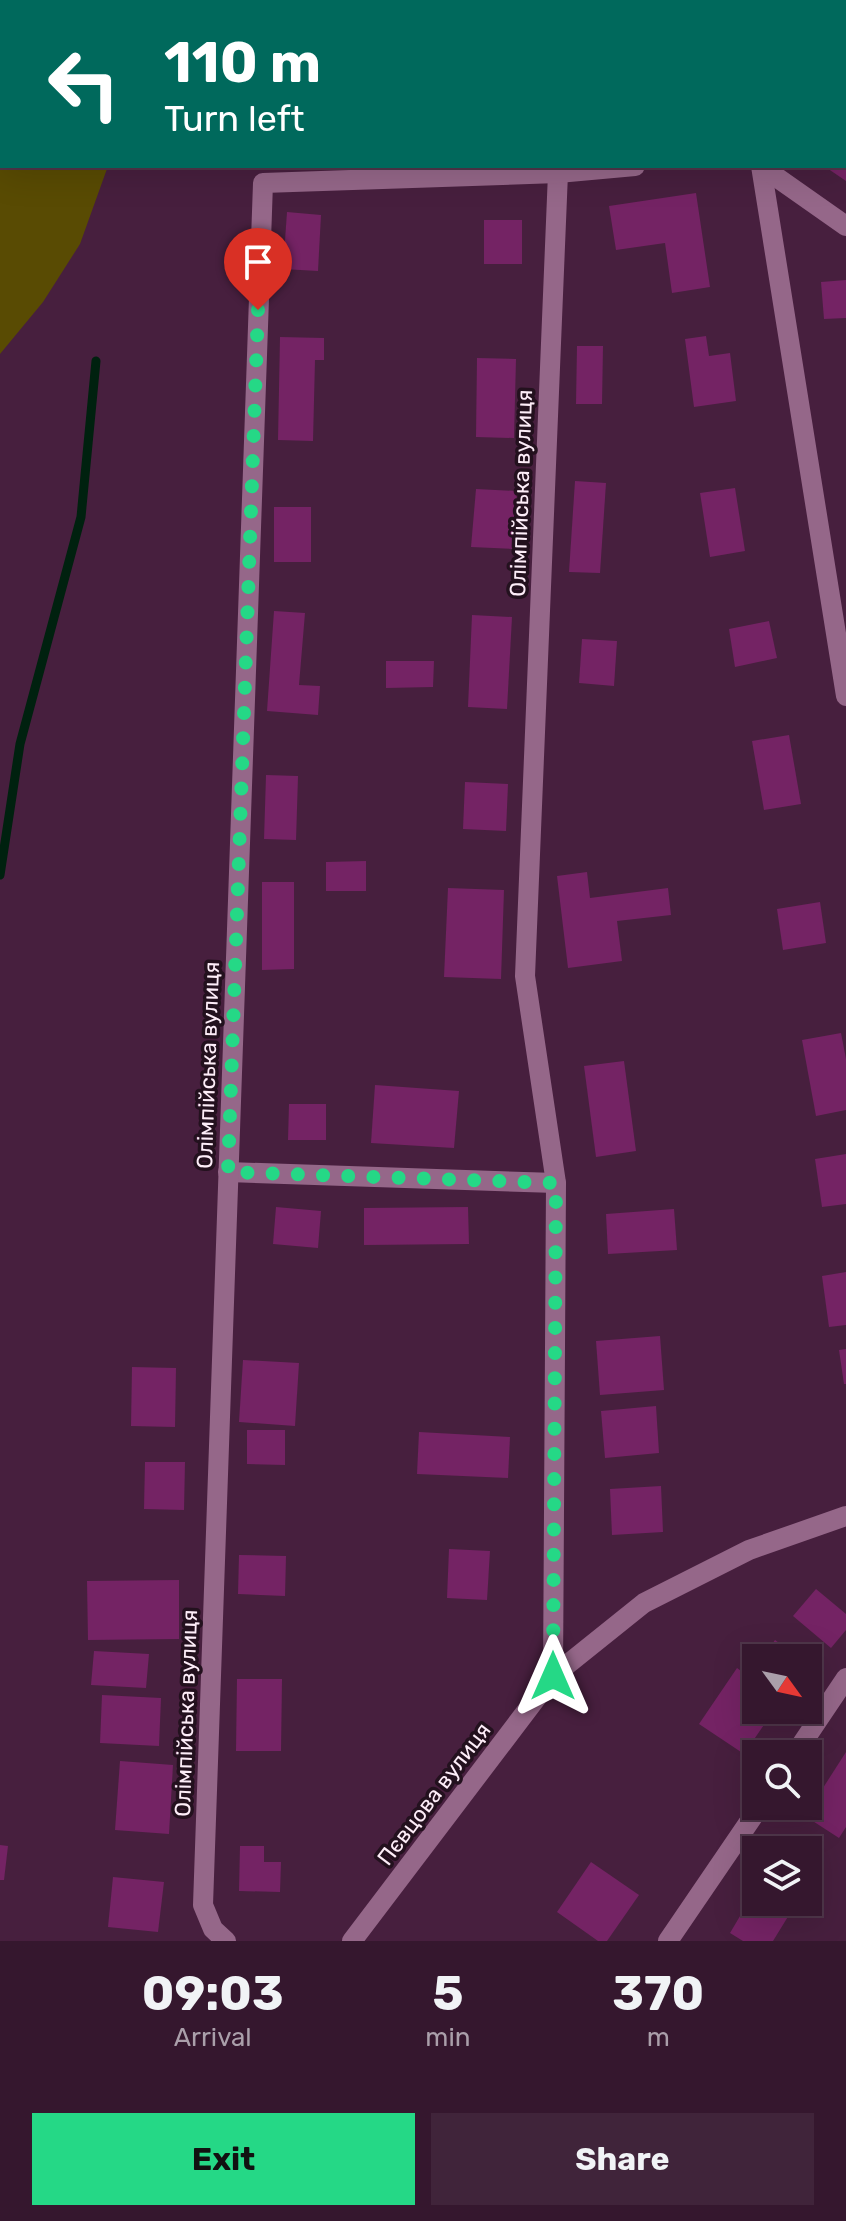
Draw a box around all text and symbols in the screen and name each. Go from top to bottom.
text: 110 m [164,30,321,96]
icon: left [32,32,136,136]
text: Turn left [164,97,305,140]
pin [224,228,292,310]
icon: arrive [236,240,280,284]
street label: Олімпійська вулиця [504,389,538,597]
street label: Олімпійська вулиця [191,961,225,1169]
street label: Олімпійська вулиця [169,1609,203,1817]
position arrow [511,1634,595,1718]
north arrow [742,1644,822,1724]
map controls [742,1644,822,1916]
street label: Пєвцова вулиця [372,1717,496,1871]
button: search [742,1740,822,1820]
button: layers [742,1836,822,1916]
text: 09:03 [142,1965,284,2022]
text: 5 [432,1965,463,2022]
text: 370 [612,1965,704,2022]
text: Arrival [174,2022,252,2053]
text: min [425,2022,471,2053]
text: m [647,2022,670,2053]
button: Exit [32,2113,415,2205]
button: Share [431,2113,814,2205]

